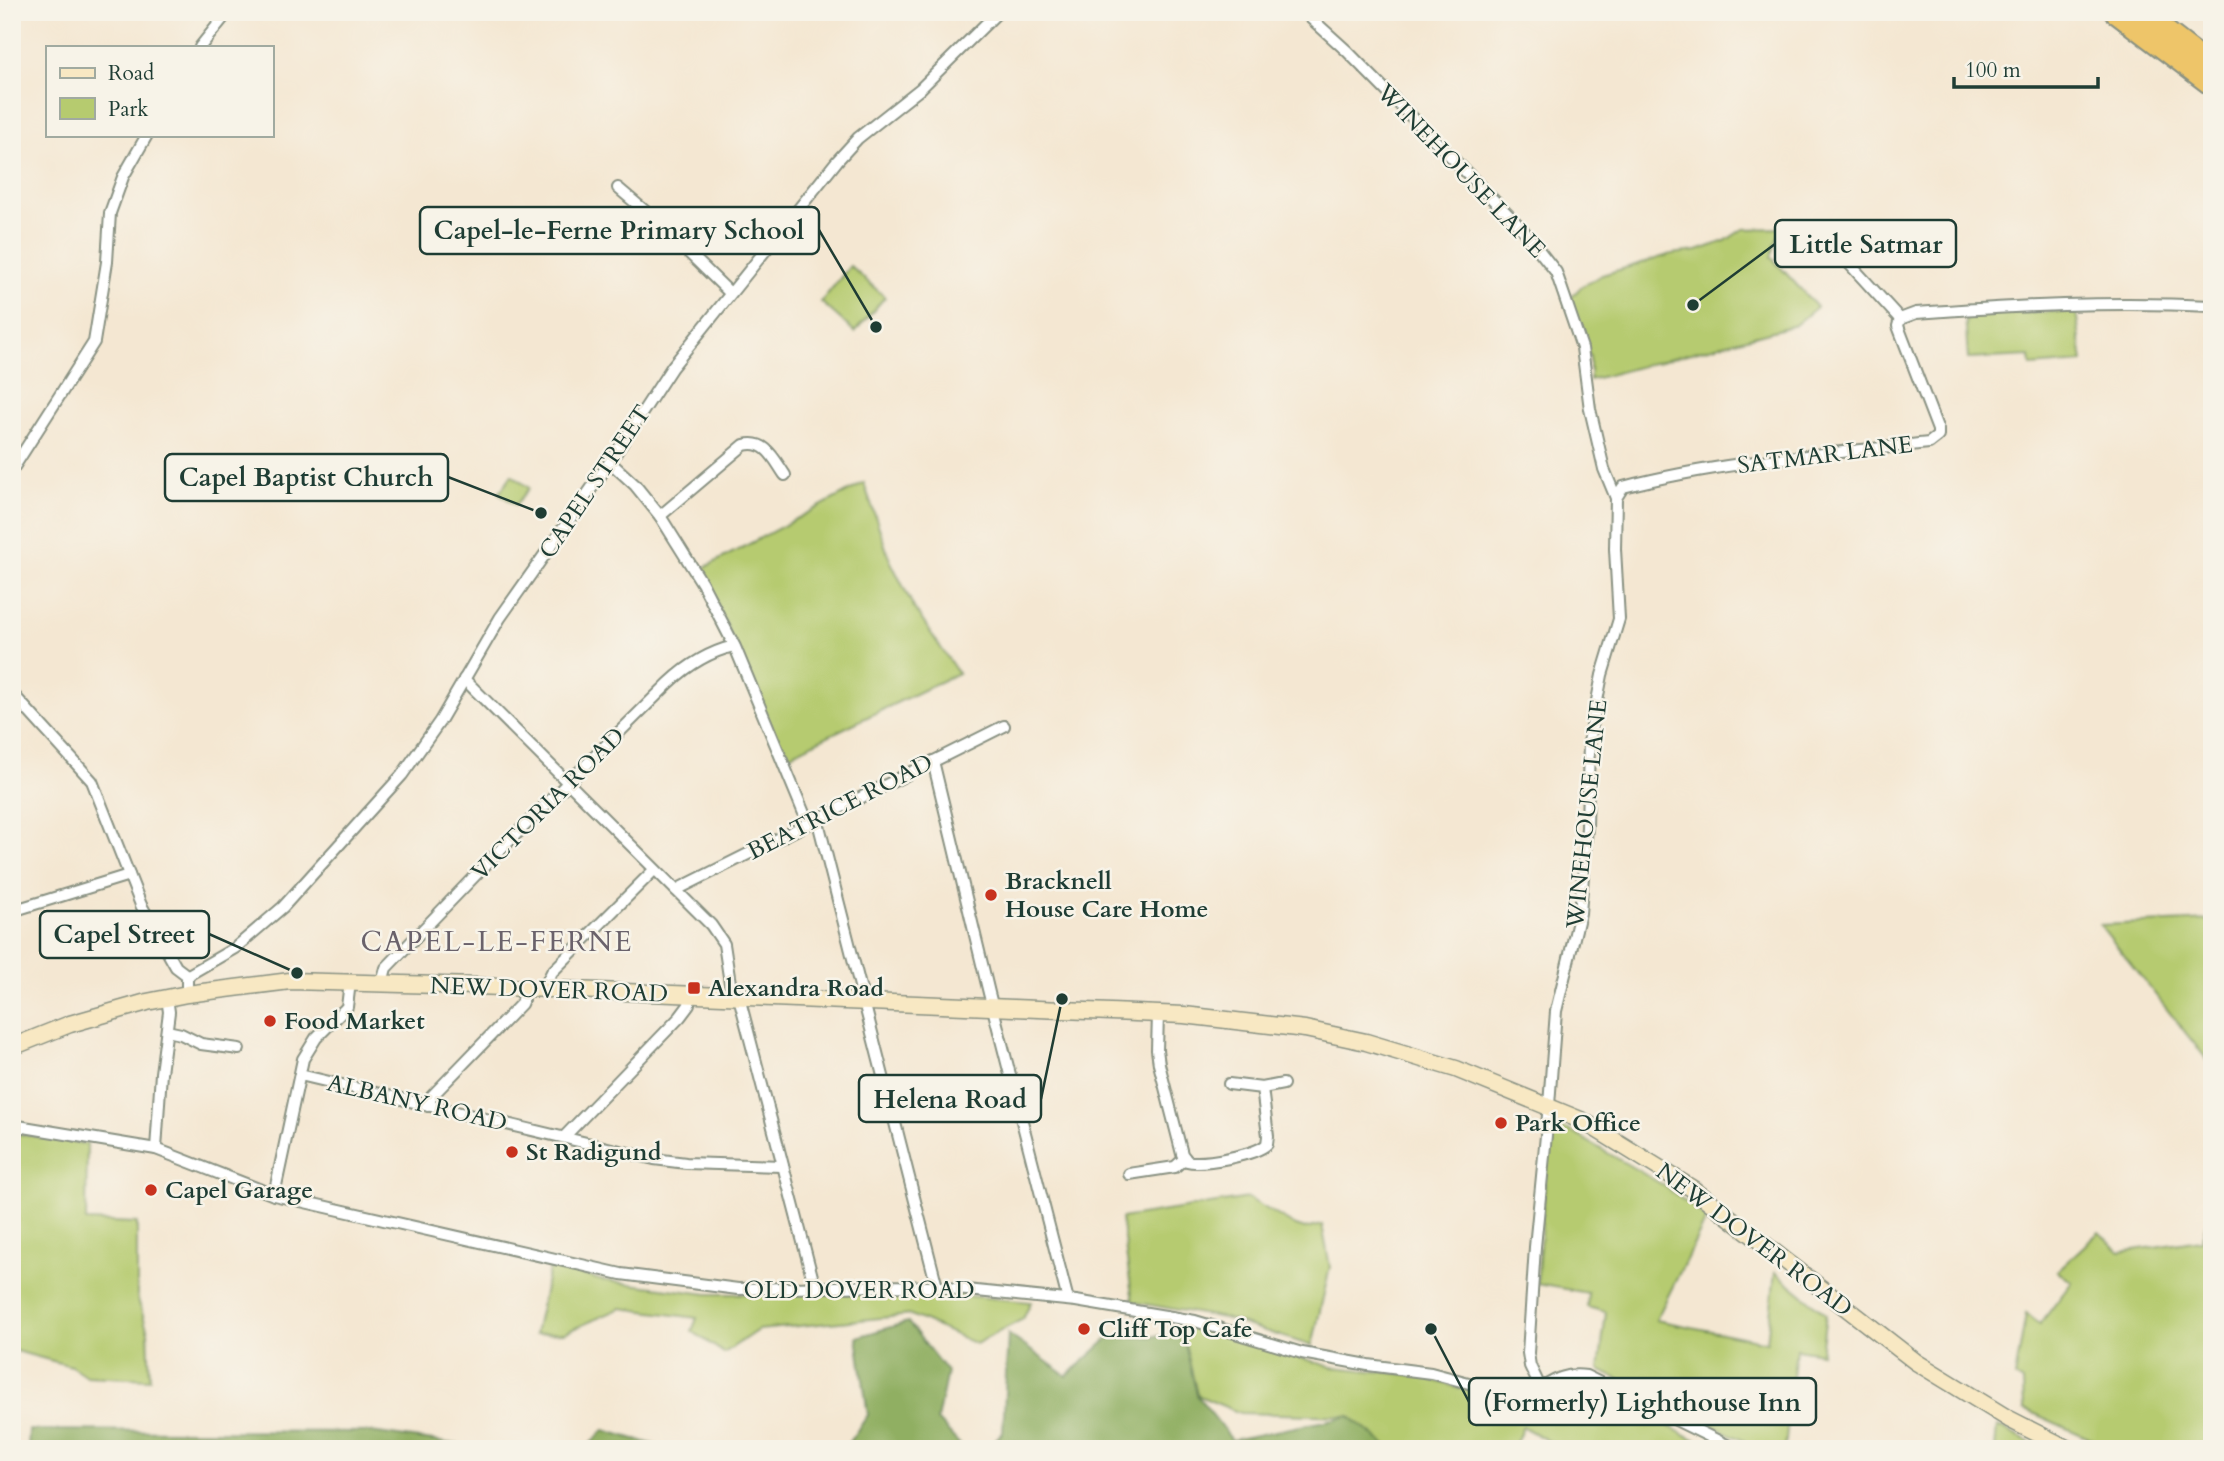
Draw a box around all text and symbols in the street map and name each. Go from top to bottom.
legend [46,46,273,136]
scale bar [1954,46,2098,90]
text: 100 m [1965,56,2021,85]
text: Road [108,59,154,88]
street label: WINEHOUSE LANE [1368,76,1553,265]
text: Park [108,95,149,124]
callout: Capel-le-Ferne Primary School [420,207,819,254]
text: Capel-le-Ferne Primary School [434,213,805,248]
callout: Little Satmar [1775,220,1956,267]
text: Little Satmar [1789,227,1943,262]
street label: CAPEL STREET [531,399,659,565]
street label: SATMAR LANE [1735,428,1915,482]
callout: Capel Baptist Church [165,454,448,501]
text: Capel Baptist Church [179,460,433,495]
street label: WINEHOUSE LANE [1558,698,1615,931]
street label: VICTORIA ROAD [464,720,632,888]
street label: BEATRICE ROAD [742,746,938,868]
place label: Bracknell House Care Home [1005,865,1208,926]
marker: Bracknell House Care Home [983,887,999,903]
callout: Capel Street [40,911,209,958]
text: Capel Street [53,917,195,952]
district label: CAPEL-LE-FERNE [360,923,634,961]
street label: NEW DOVER ROAD [430,969,668,1011]
place label: Alexandra Road [708,972,884,1005]
marker: Alexandra Road [686,980,702,996]
place label: Food Market [284,1005,425,1038]
marker: Food Market [262,1013,278,1029]
street label: ALBANY ROAD [324,1066,510,1140]
callout: Helena Road [859,1075,1041,1122]
text: Helena Road [873,1082,1027,1117]
place label: Park Office [1515,1107,1641,1140]
marker: Park Office [1493,1115,1509,1131]
place label: St Radigund [526,1136,662,1169]
marker: St Radigund [504,1144,520,1160]
street label: NEW DOVER ROAD [1649,1155,1859,1325]
place label: Capel Garage [165,1174,313,1207]
marker: Capel Garage [143,1182,159,1198]
street label: OLD DOVER ROAD [744,1274,974,1307]
place label: Cliff Top Cafe [1098,1313,1253,1346]
marker: Cliff Top Cafe [1076,1321,1092,1337]
callout: (Formerly) Lighthouse Inn [1469,1378,1816,1425]
text: (Formerly) Lighthouse Inn [1483,1385,1801,1420]

